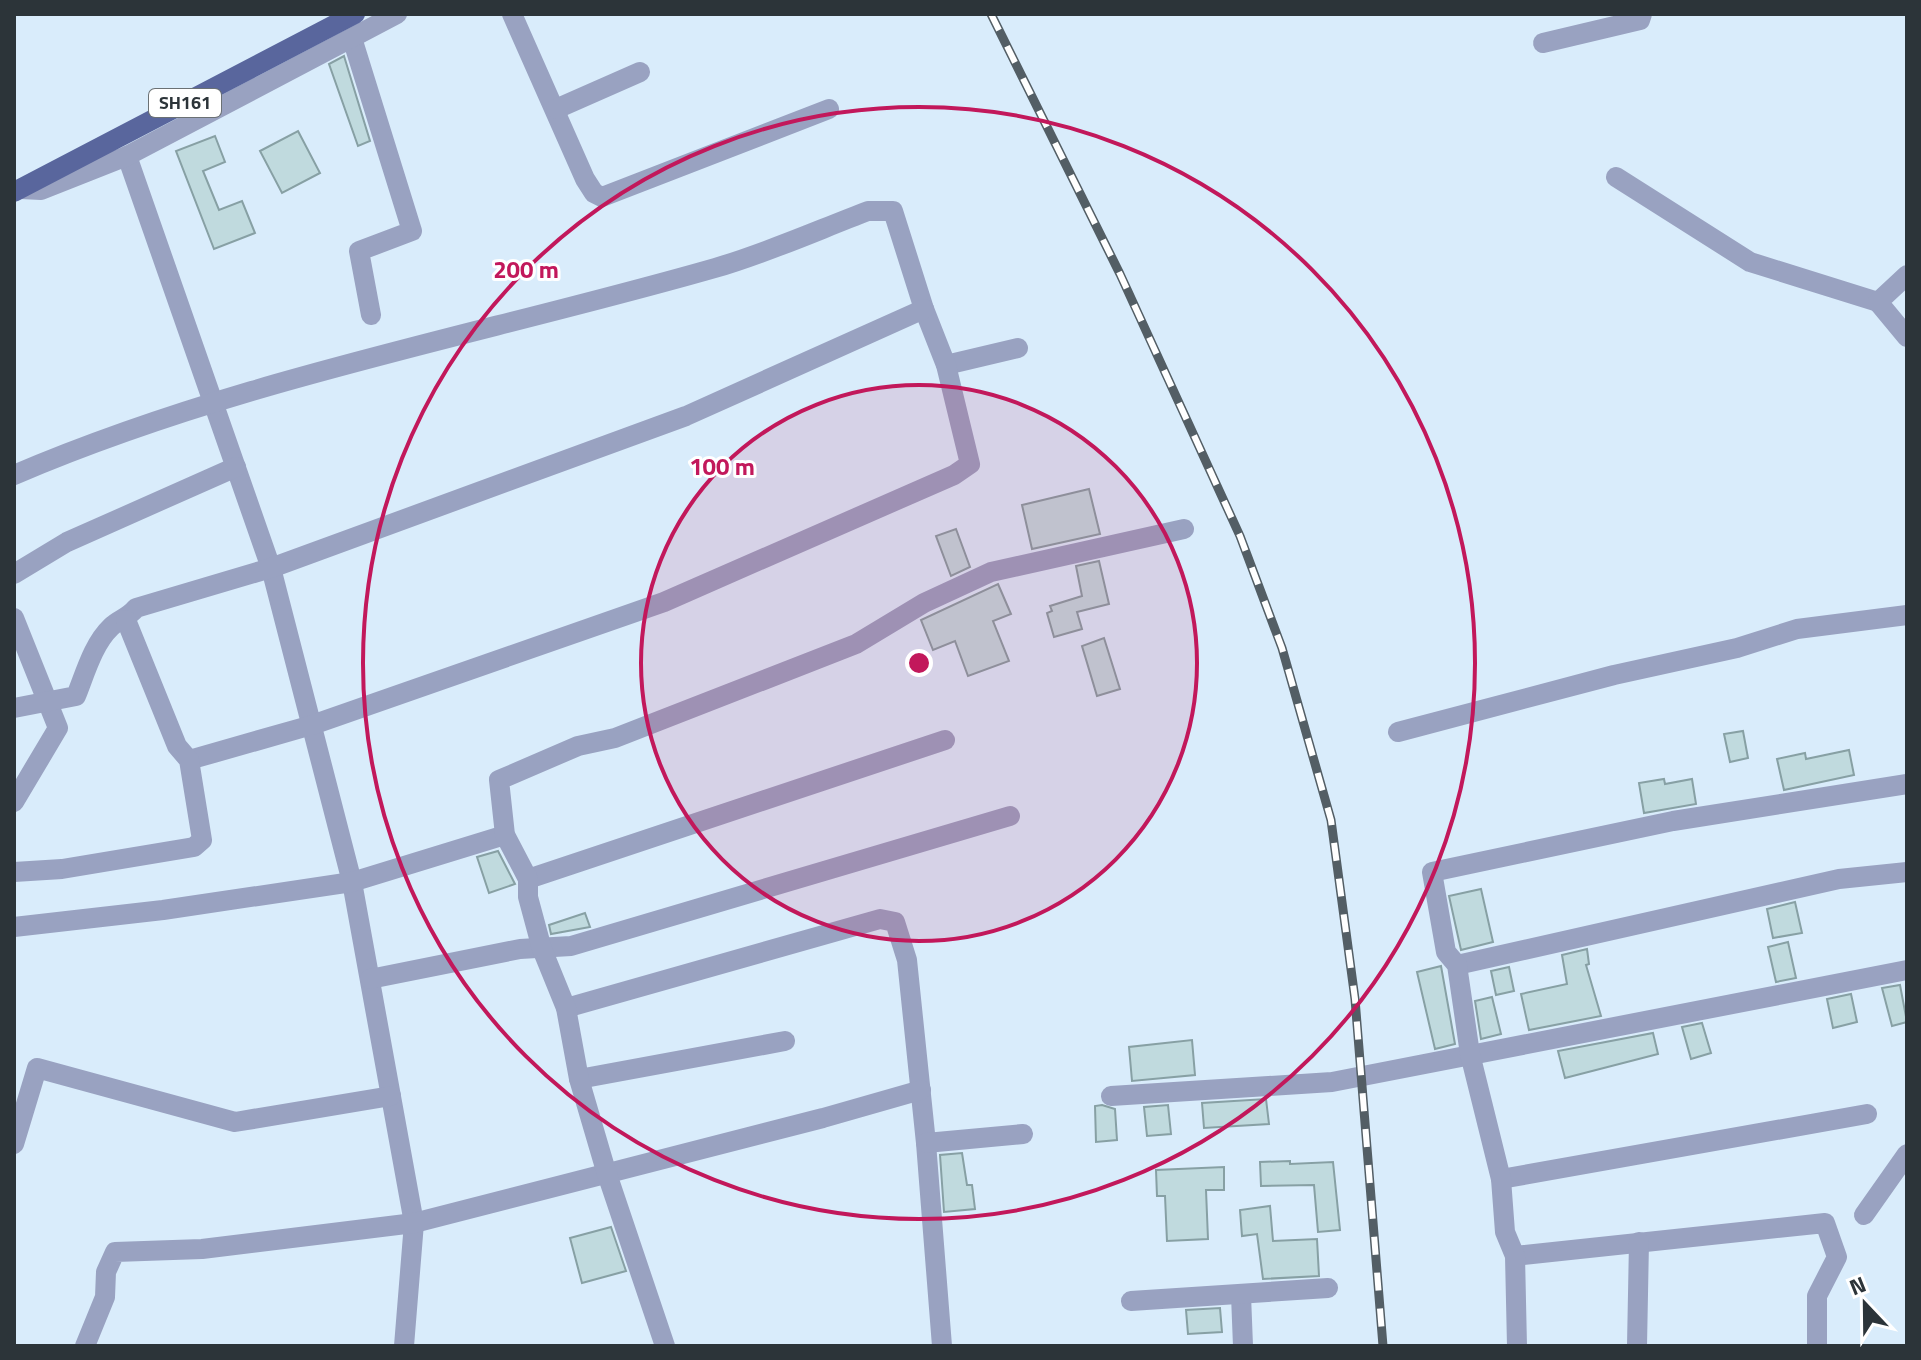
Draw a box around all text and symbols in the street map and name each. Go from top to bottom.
road number: SH161 [149,89,221,117]
text: 200 m [493,251,559,287]
text: 100 m [689,448,755,484]
centre of rings [905,649,933,677]
north arrow [1825,1264,1905,1344]
text: N [1844,1267,1871,1304]

